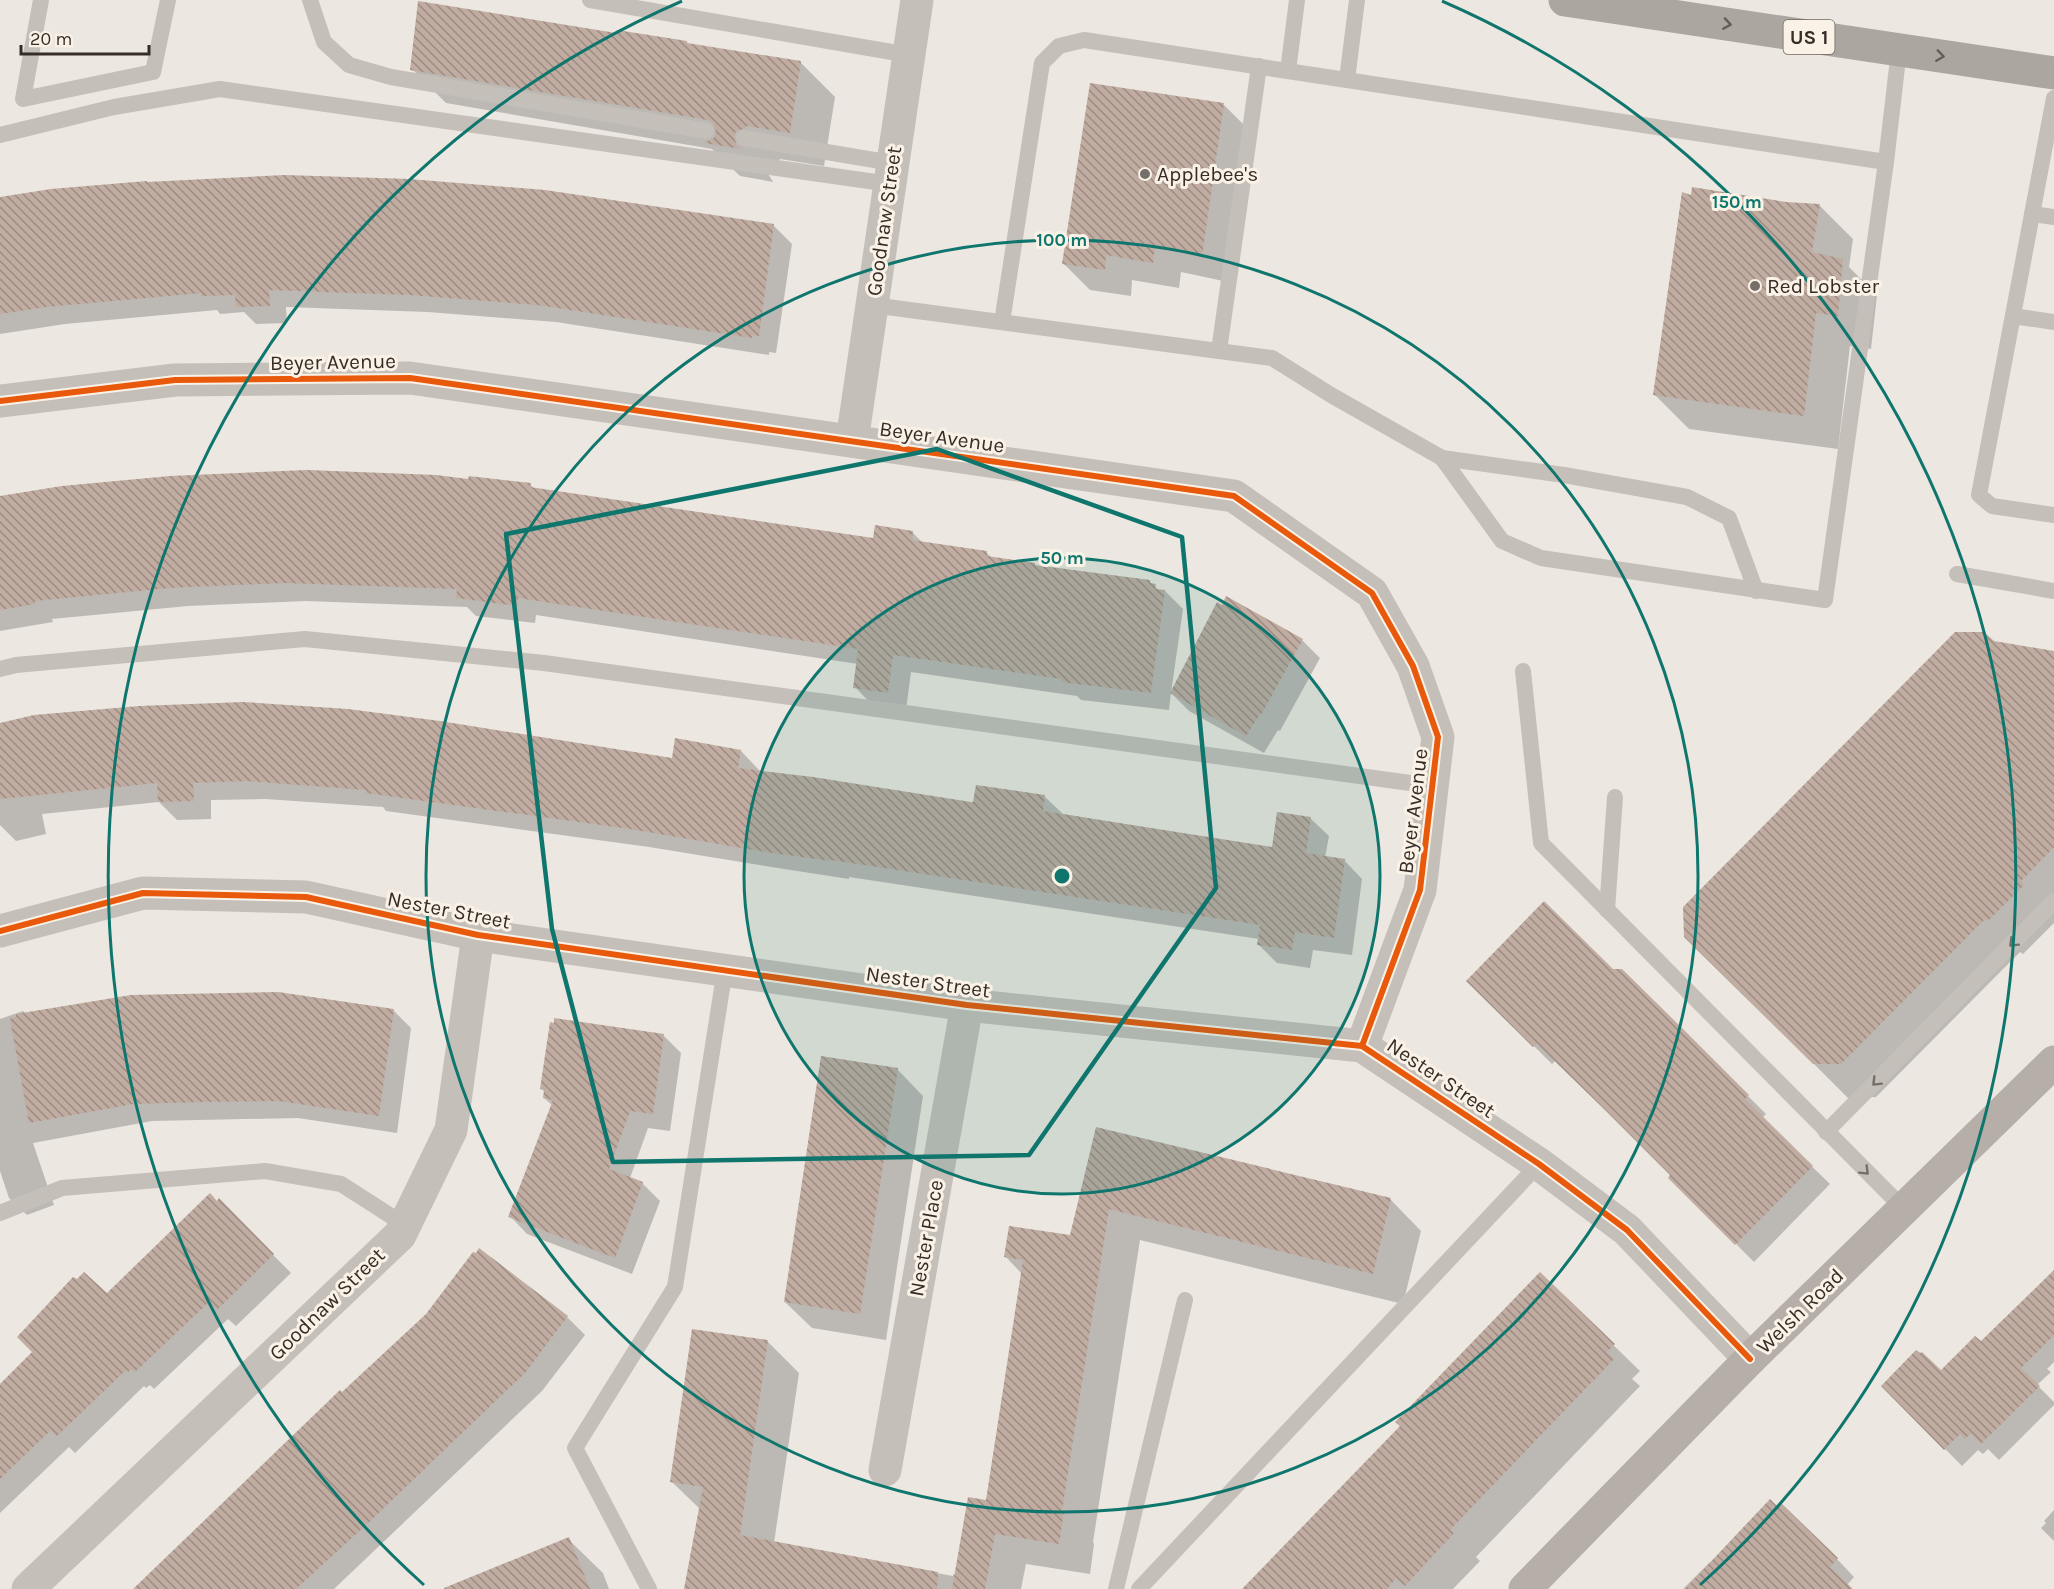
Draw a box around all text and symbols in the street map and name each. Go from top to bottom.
scale bar [21,18,148,56]
one-way arrow [1722,18,1731,30]
road number: US 1 [1784,20,1834,54]
text: 20 m [30,28,72,50]
one-way arrow [1936,50,1945,62]
street label: Goodnaw Street [862,144,906,297]
place label: Applebee's [1157,162,1258,186]
marker: Applebee's [1138,167,1152,181]
text: 150 m [1712,191,1762,213]
text: 100 m [1037,229,1087,251]
place label: Red Lobster [1767,274,1880,298]
marker: Red Lobster [1748,279,1762,293]
street label: Beyer Avenue [270,349,396,375]
street label: Beyer Avenue [878,416,1006,458]
text: 50 m [1040,547,1084,569]
street label: Beyer Avenue [1393,747,1433,875]
centre of rings [1052,866,1072,886]
street label: Nester Street [385,886,513,934]
one-way arrow [2009,936,2020,946]
street label: Nester Street [864,961,992,1003]
street label: Nester Street [1382,1033,1500,1123]
one-way arrow [1873,1074,1884,1085]
one-way arrow [1858,1163,1869,1174]
street label: Nester Place [904,1178,948,1298]
street label: Goodnaw Street [264,1243,390,1365]
street label: Welsh Road [1751,1264,1849,1358]

